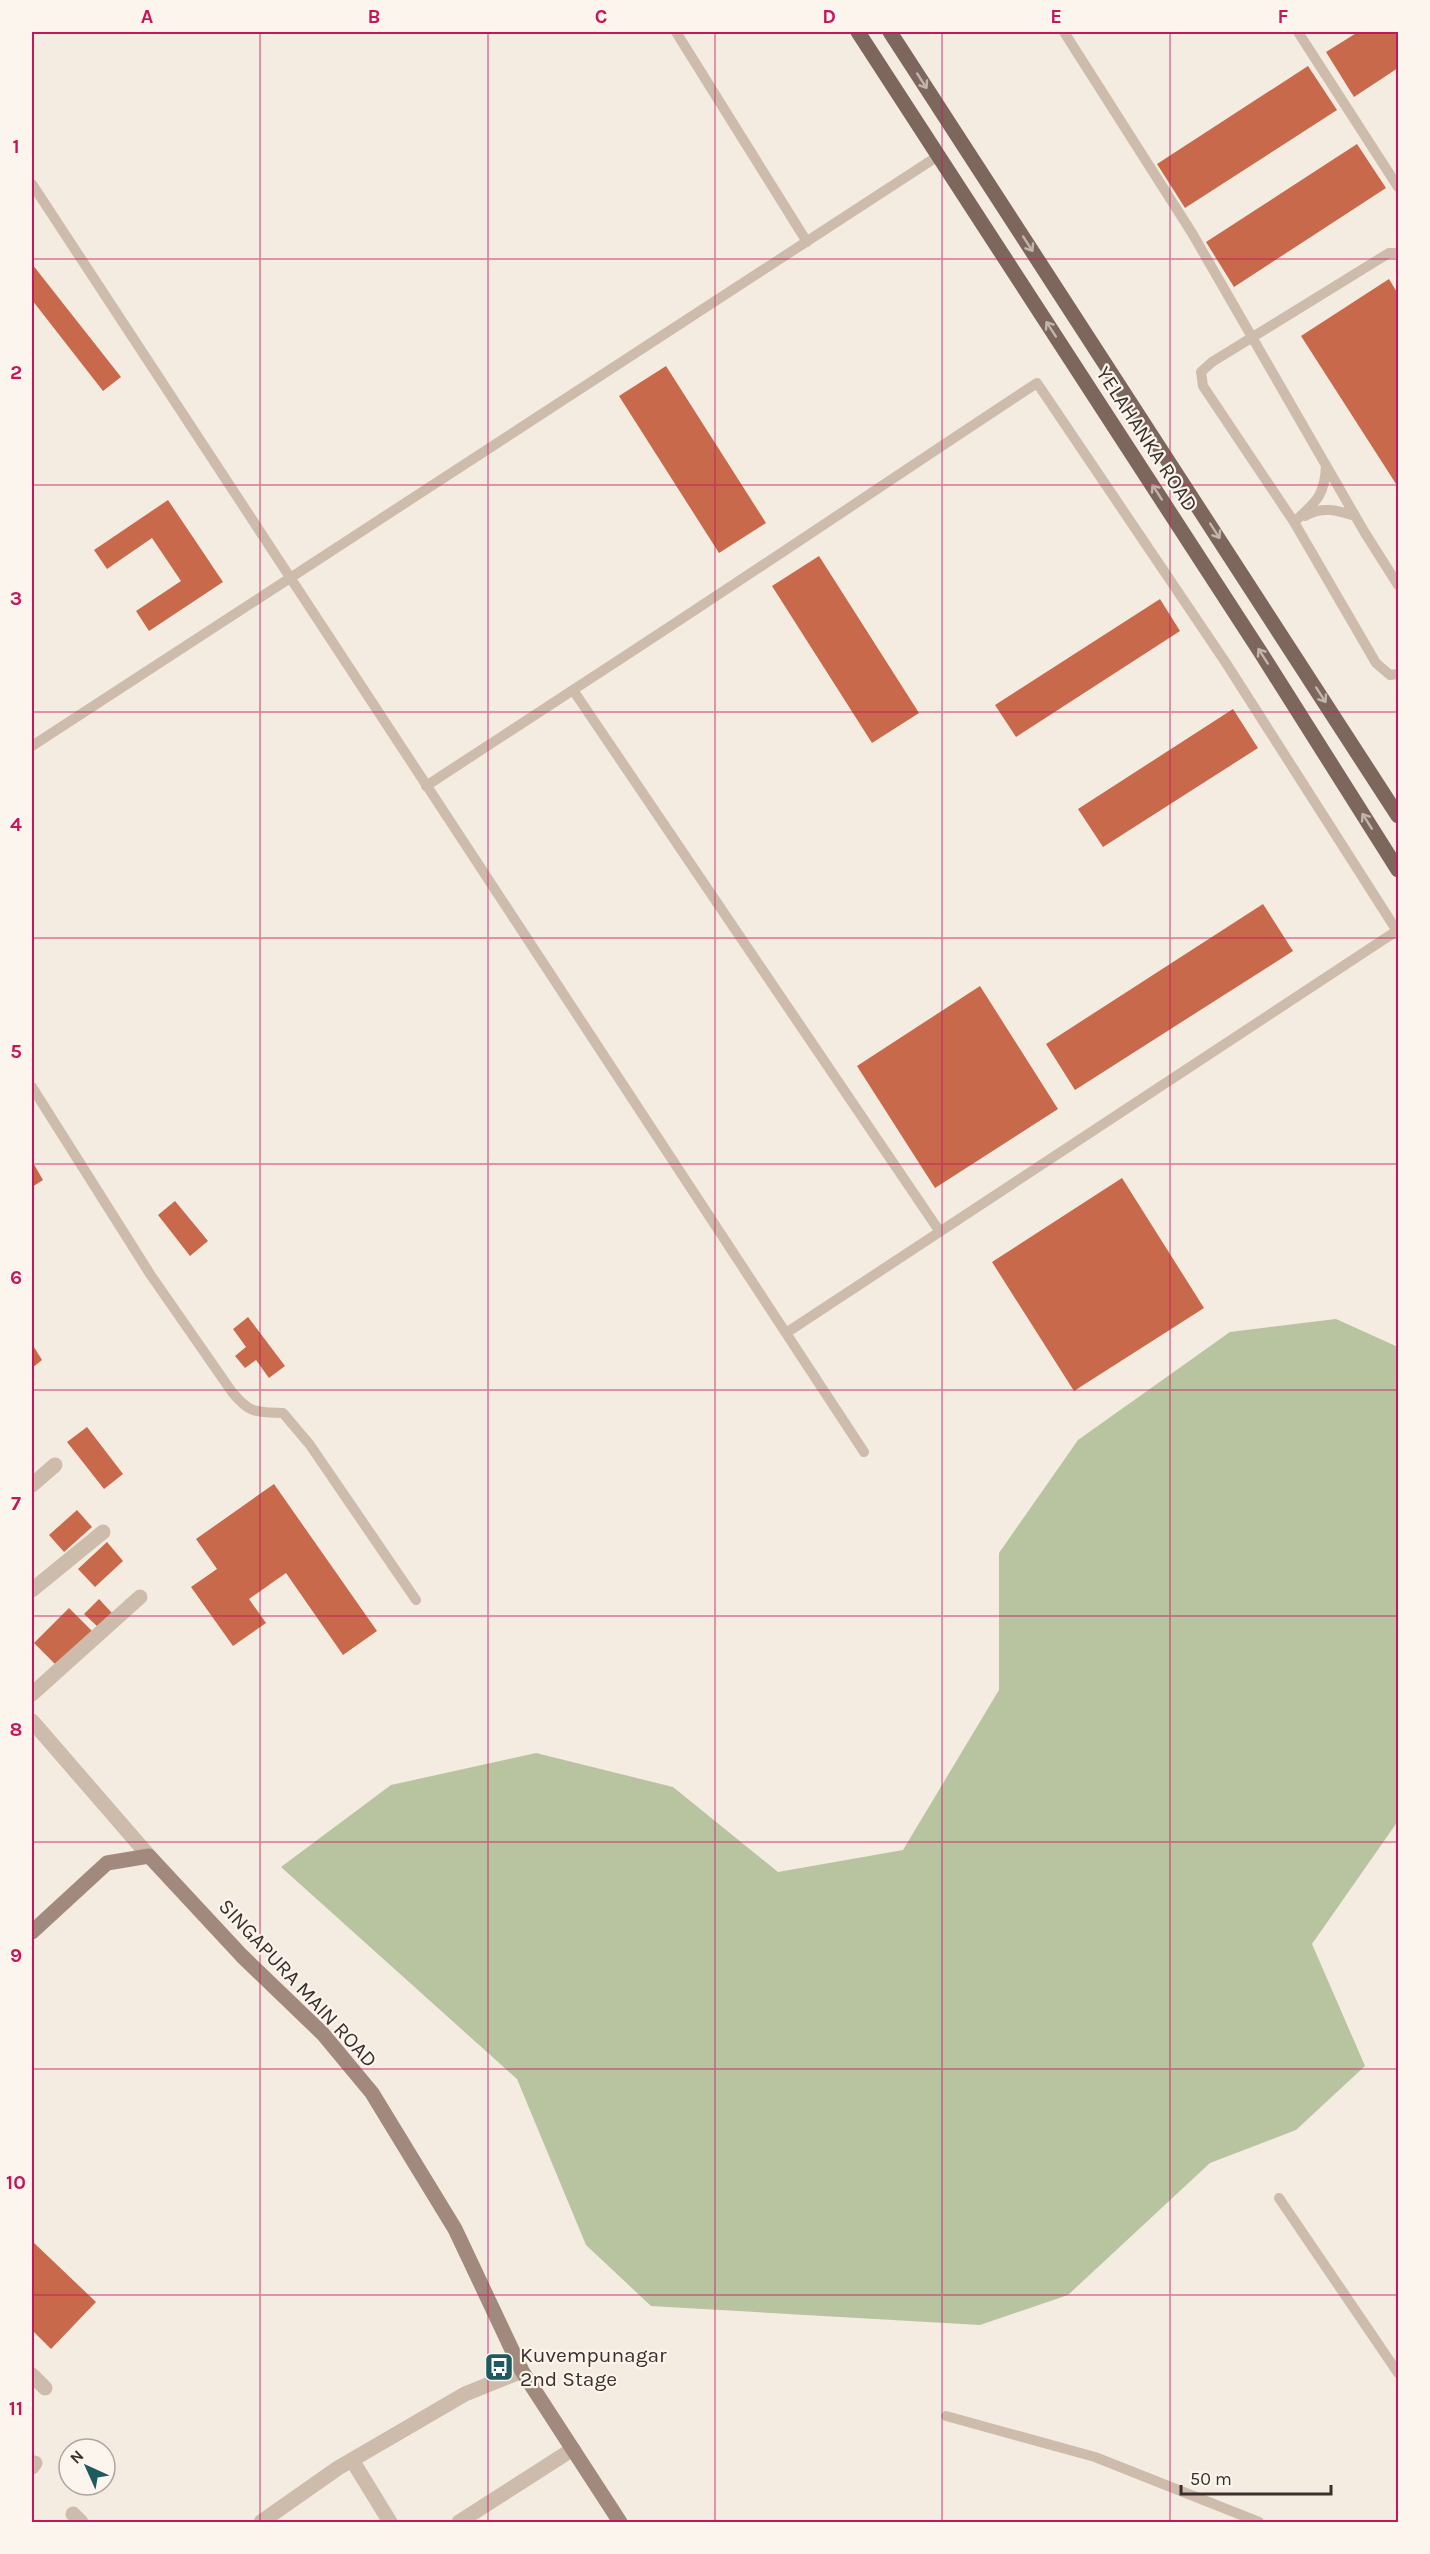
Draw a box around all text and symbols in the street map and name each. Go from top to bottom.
text: A [141,5,154,28]
text: B [368,5,380,28]
text: C [595,5,607,28]
text: D [822,5,836,28]
text: E [1050,5,1062,28]
text: F [1278,5,1289,28]
one-way arrow [916,72,928,88]
text: 1 [12,135,20,158]
one-way arrow [1023,235,1035,252]
one-way arrow [1044,321,1056,338]
text: 2 [10,361,22,384]
street label: YELAHANKA ROAD [1091,362,1203,516]
one-way arrow [1151,484,1163,501]
one-way arrow [1209,522,1221,539]
text: 3 [10,587,22,610]
one-way arrow [1257,648,1269,665]
one-way arrow [1315,686,1327,703]
text: 4 [10,813,22,836]
one-way arrow [1361,813,1373,830]
text: 5 [10,1040,22,1063]
text: 6 [10,1266,22,1289]
text: 7 [11,1492,21,1515]
text: 8 [10,1718,22,1741]
street label: SINGAPURA MAIN ROAD [214,1894,382,2072]
text: 9 [10,1944,22,1967]
text: 10 [6,2171,26,2194]
place label: Kuvempunagar 2nd Stage [520,2343,667,2391]
bus stop icon: Kuvempunagar 2nd Stage [483,2351,515,2383]
text: 11 [9,2397,23,2420]
north arrow [57,2437,117,2497]
text: N [66,2446,88,2468]
scale bar [1181,2458,1331,2496]
text: 50 m [1190,2468,1232,2490]

